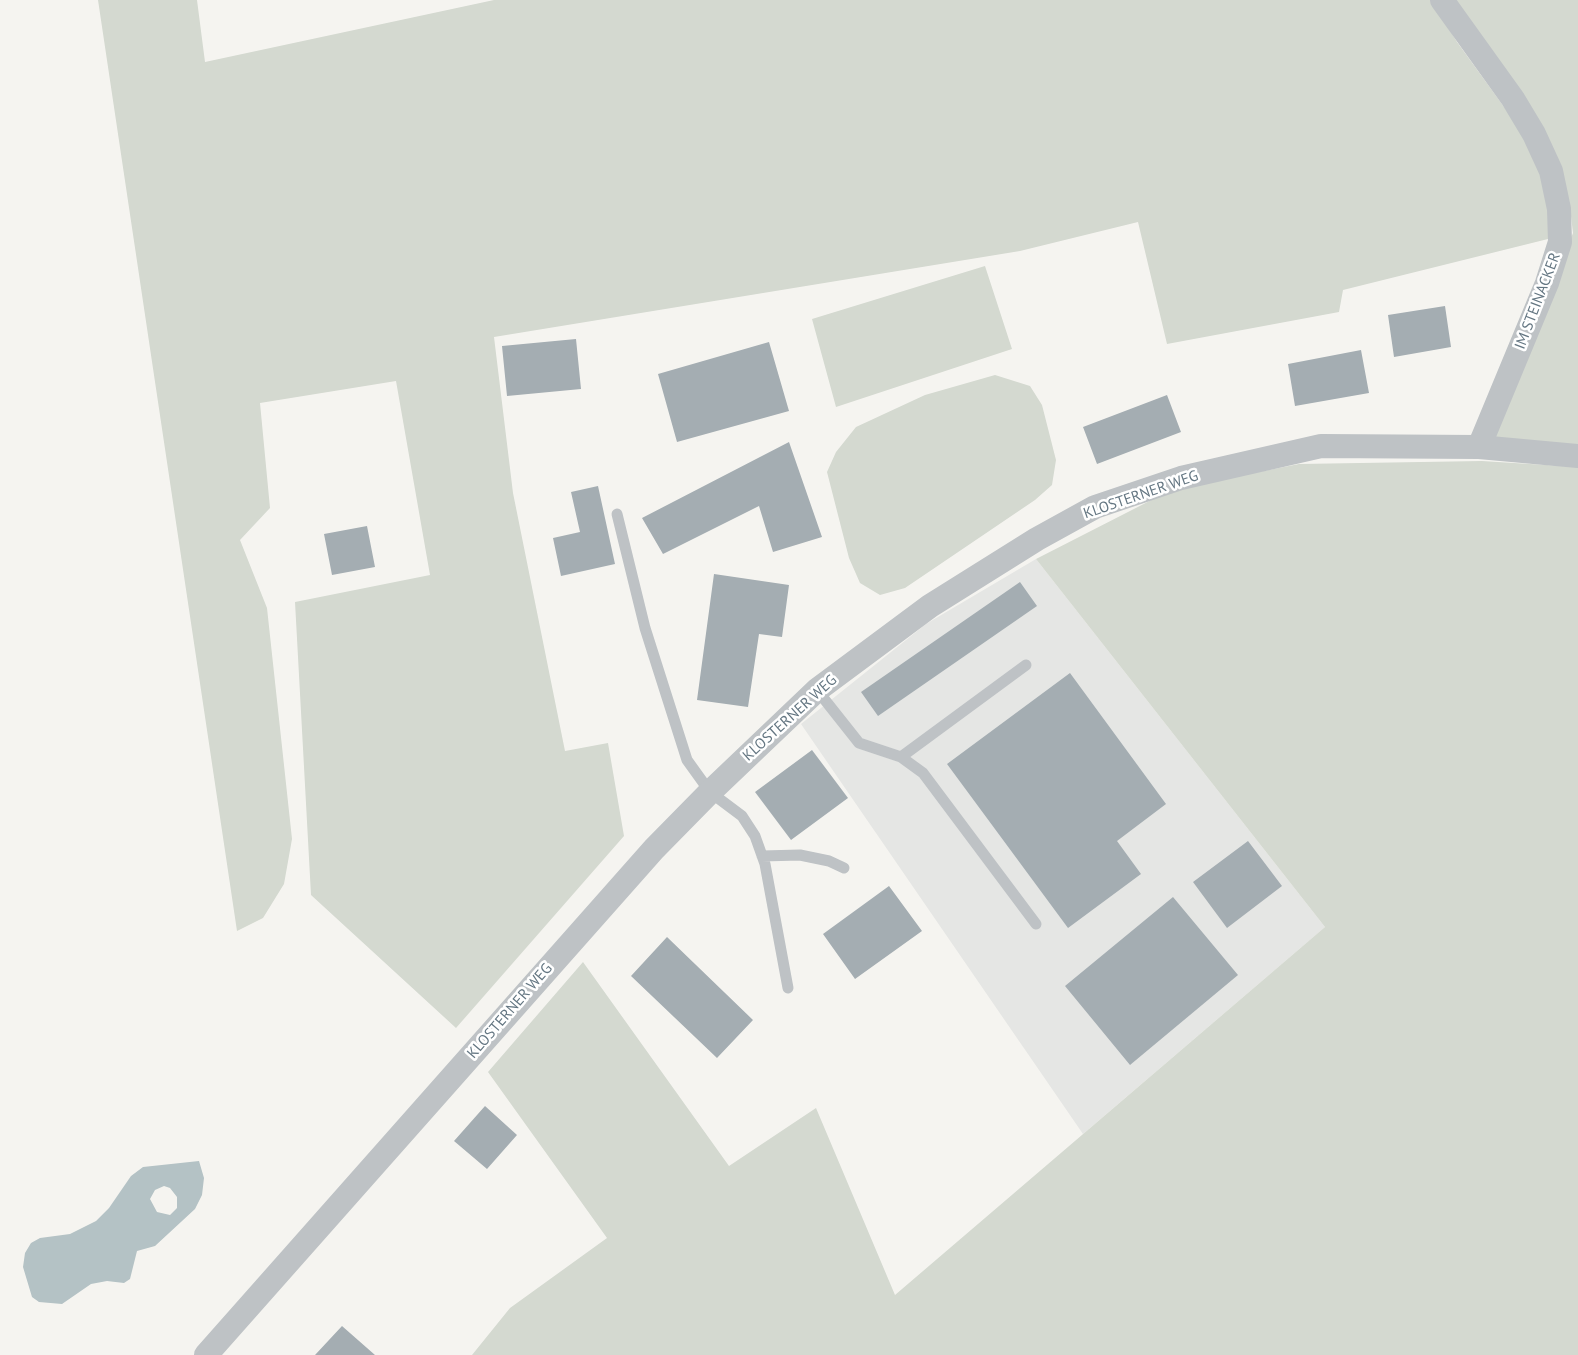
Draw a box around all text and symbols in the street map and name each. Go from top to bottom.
street label: IM STEINACKER [1511,250,1565,352]
street label: KLOSTERNER WEG [1081,467,1201,523]
street label: KLOSTERNER WEG [739,671,841,765]
street label: KLOSTERNER WEG [464,960,556,1062]

